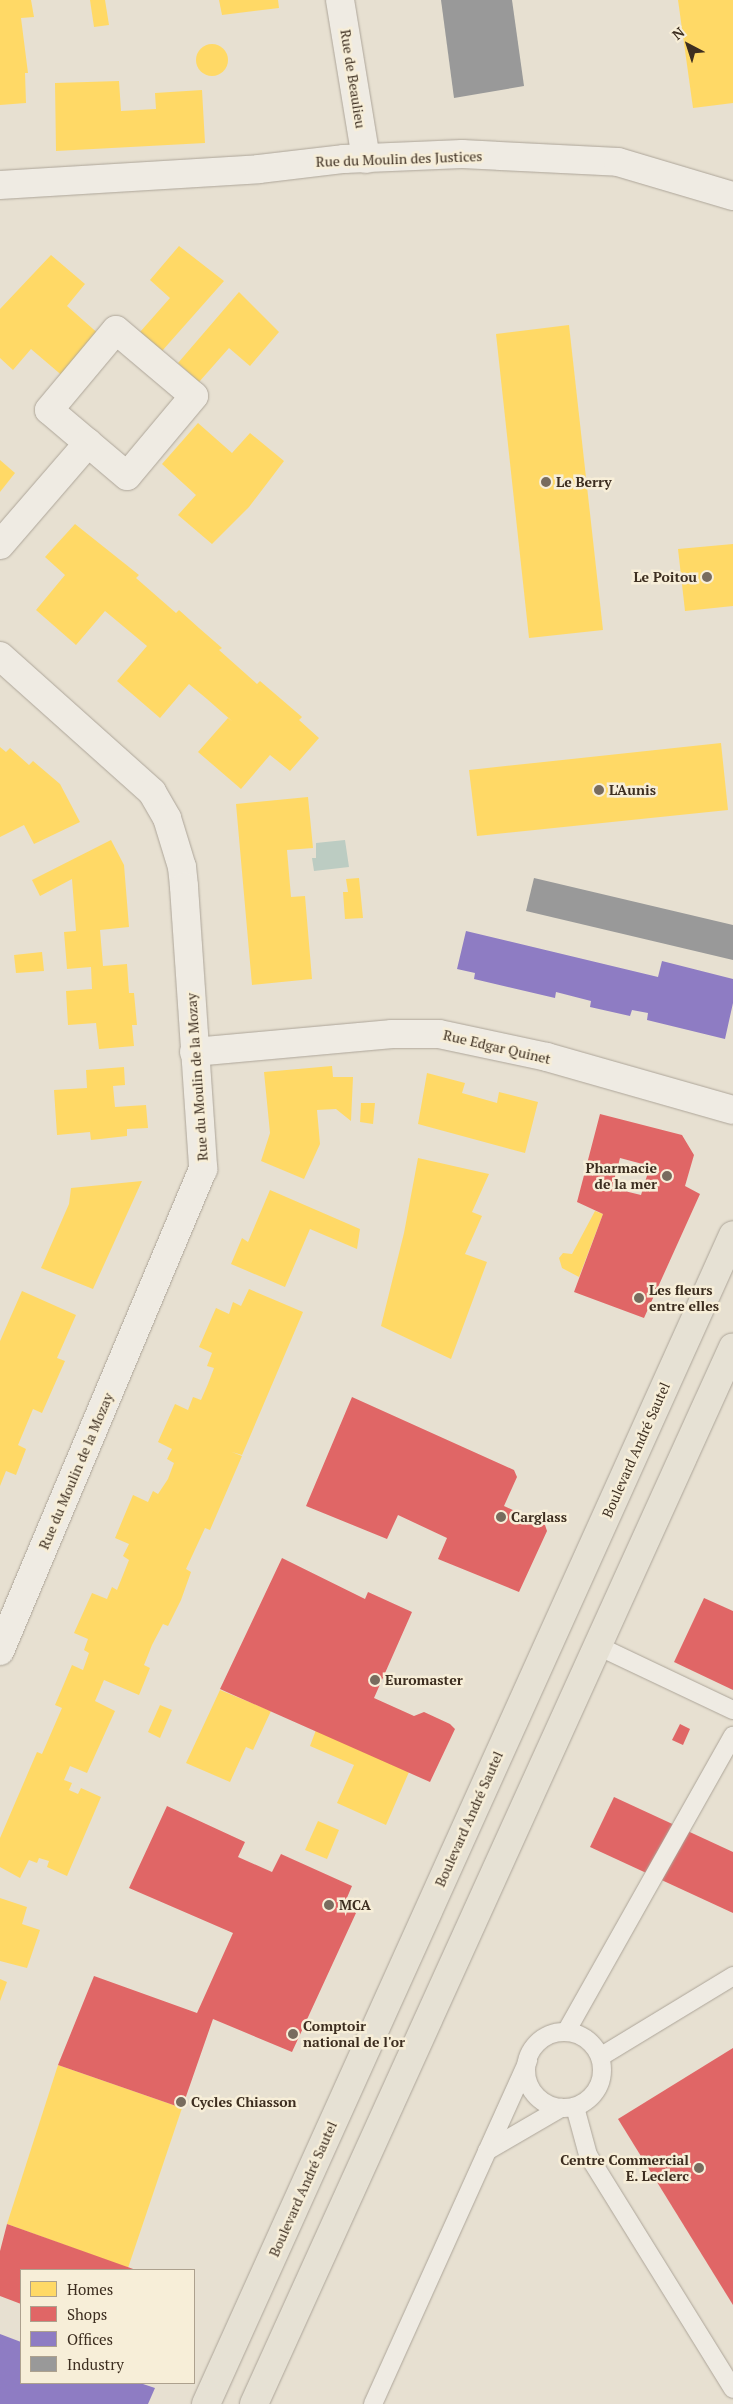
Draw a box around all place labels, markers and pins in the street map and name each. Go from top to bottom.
place label: Le Berry [556,474,612,490]
marker: Le Berry [540,476,552,488]
place label: Le Poitou [633,569,697,585]
marker: Le Poitou [701,571,713,583]
place label: L'Aunis [609,782,656,798]
marker: L'Aunis [593,784,605,796]
place label: Pharmacie de la mer [586,1160,657,1192]
marker: Pharmacie de la mer [661,1170,673,1182]
place label: Les fleurs entre elles [649,1282,719,1314]
marker: Les fleurs entre elles [633,1292,645,1304]
place label: Carglass [511,1509,567,1525]
marker: Carglass [495,1511,507,1523]
place label: Euromaster [385,1672,463,1688]
marker: Euromaster [369,1674,381,1686]
place label: MCA [339,1897,371,1913]
marker: MCA [323,1899,335,1911]
place label: Comptoir national de l'or [303,2018,405,2050]
marker: Comptoir national de l'or [287,2028,299,2040]
place label: Cycles Chiasson [191,2094,297,2110]
marker: Cycles Chiasson [175,2096,187,2108]
place label: Centre Commercial E. Leclerc [560,2152,689,2184]
marker: Centre Commercial E. Leclerc [693,2162,705,2174]

